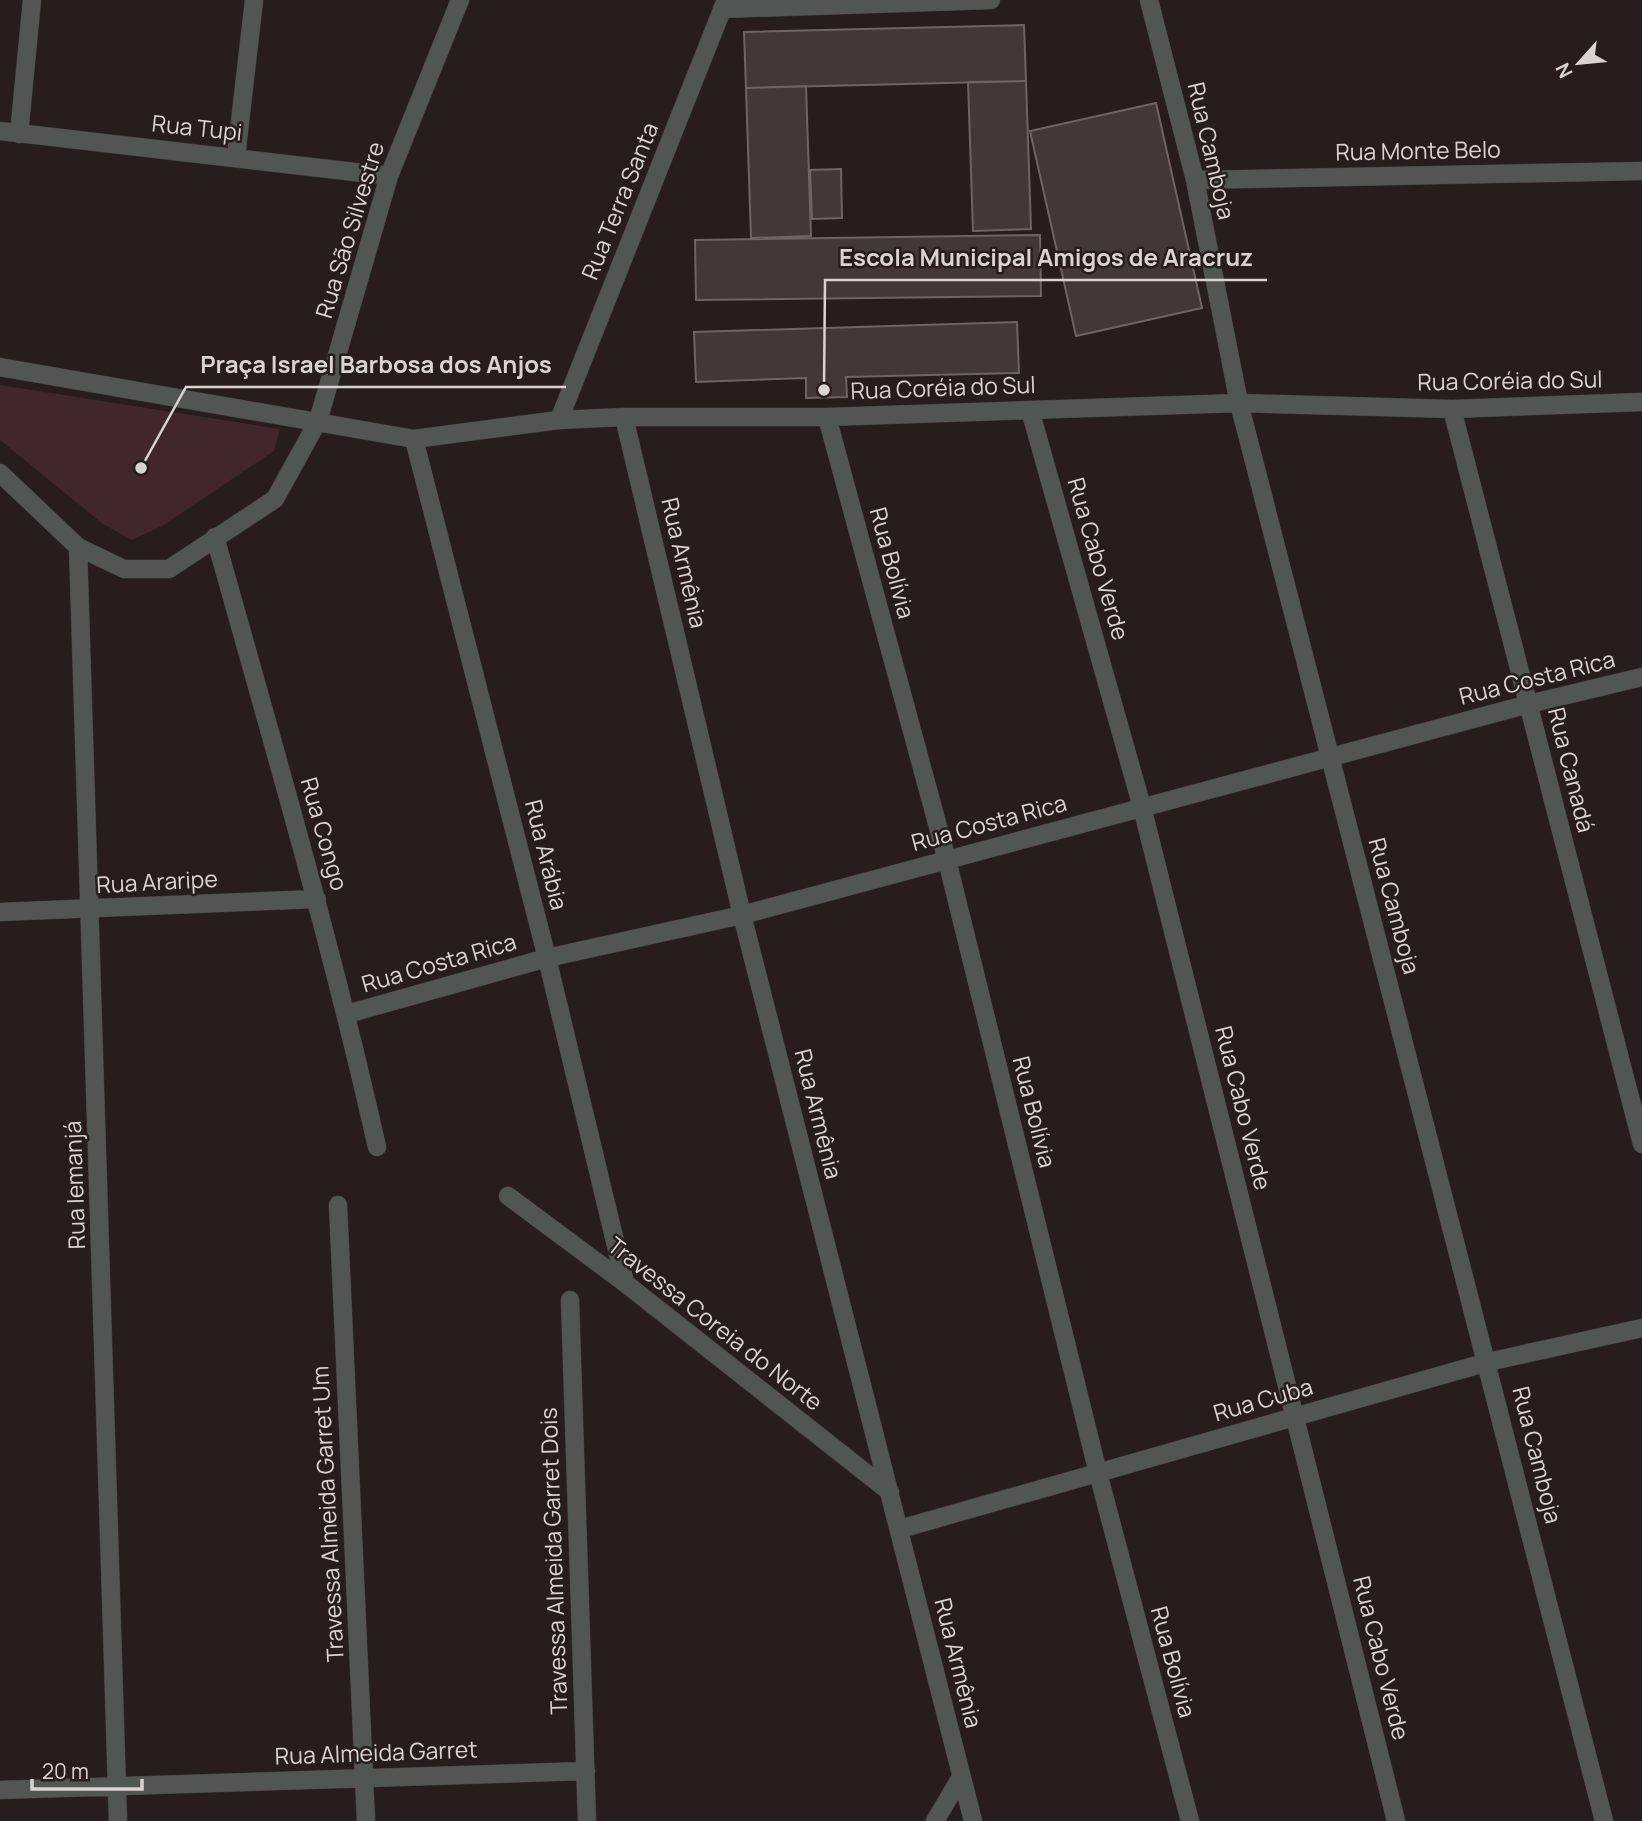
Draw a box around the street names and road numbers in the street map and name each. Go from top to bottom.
street label: Rua Camboja [1181,79,1243,223]
street label: Rua Tupi [150,106,244,148]
street label: Rua Terra Santa [573,117,665,284]
street label: Rua Monte Belo [1335,133,1501,167]
street label: Rua São Silvestre [307,137,391,322]
street label: Rua Coréia do Sul [1417,362,1603,398]
street label: Rua Coréia do Sul [850,368,1036,406]
street label: Rua Cabo Verde [1060,474,1137,644]
street label: Rua Armênia [654,494,716,631]
street label: Rua Bolívia [863,504,923,622]
street label: Rua Costa Rica [1456,642,1618,712]
street label: Rua Canadá [1541,704,1603,836]
street label: Rua Congo [294,773,356,894]
street label: Rua Costa Rica [908,786,1070,858]
street label: Rua Arábia [518,796,576,913]
street label: Rua Camboja [1361,834,1429,978]
street label: Rua Araripe [95,862,218,900]
street label: Rua Costa Rica [358,925,520,999]
street label: Rua Cabo Verde [1208,1023,1280,1193]
street label: Rua Armênia [787,1045,851,1182]
street label: Rua Bolívia [1006,1053,1064,1171]
street label: Rua Iemanjá [56,1120,92,1250]
street label: Travessa Coreia do Norte [601,1229,830,1417]
street label: Travessa Almeida Garret Um [303,1365,351,1663]
street label: Rua Cuba [1209,1370,1316,1428]
street label: Rua Camboja [1506,1383,1570,1527]
street label: Travessa Almeida Garret Dois [532,1407,574,1715]
street label: Rua Cabo Verde [1346,1573,1418,1743]
street label: Rua Armênia [927,1594,991,1731]
street label: Rua Bolívia [1144,1603,1204,1721]
street label: Rua Almeida Garret [274,1732,478,1772]

